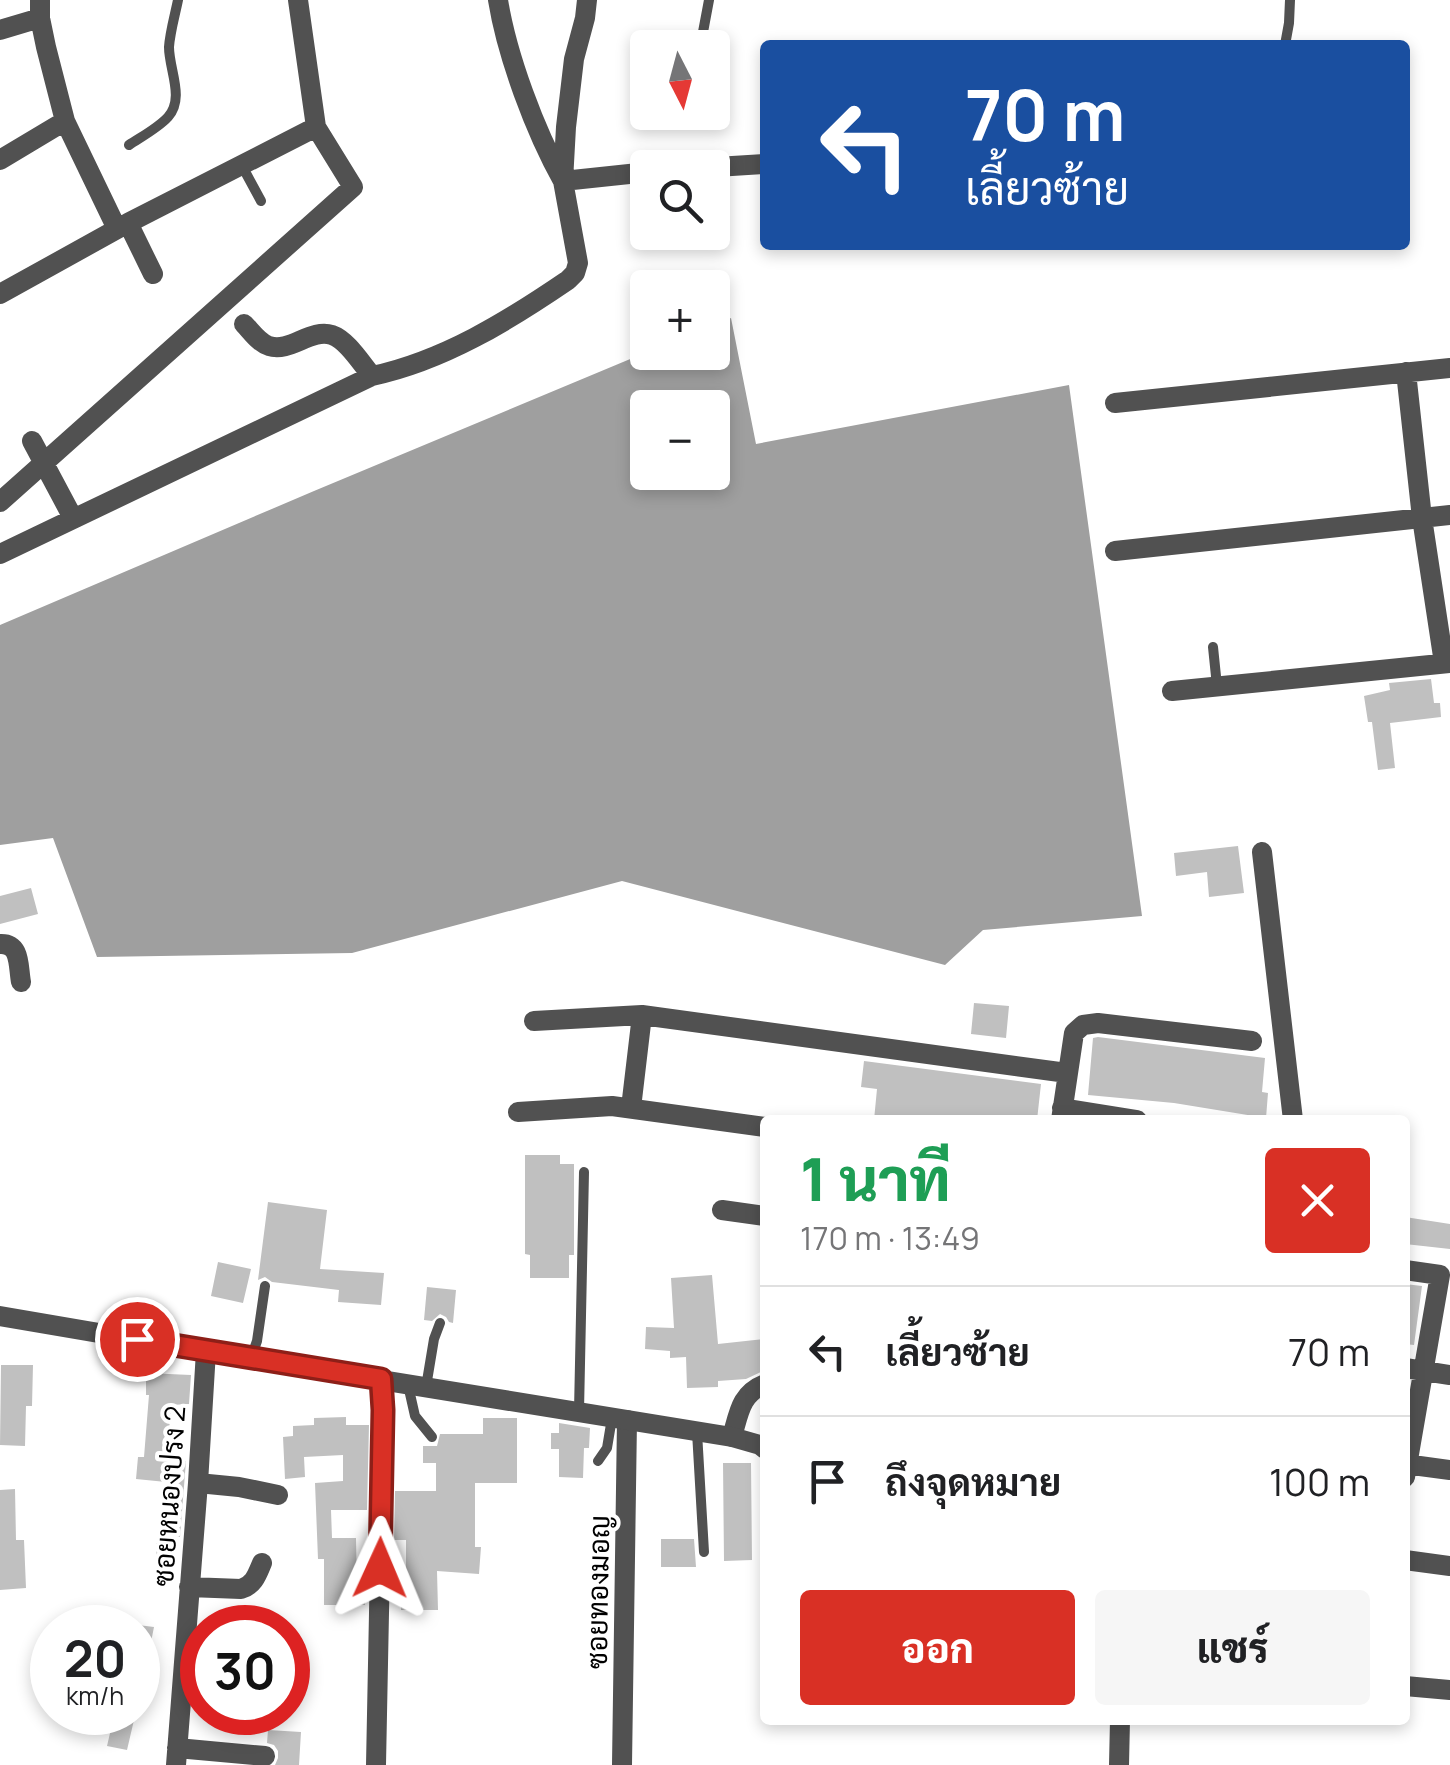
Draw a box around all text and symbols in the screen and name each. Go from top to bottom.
north arrow [630,30,730,130]
map controls [630,30,730,490]
text: 70 m [965,66,1125,162]
icon: left [800,80,930,210]
button: search [630,150,730,250]
text: เลี้ยวซ้าย [965,157,1129,219]
button: + [630,270,730,370]
button: − [630,390,730,490]
text: 1 นาที [800,1137,951,1219]
button: close [1265,1148,1370,1253]
text: 170 m · 13:49 [800,1216,980,1260]
pin [95,1297,180,1382]
icon: arrive [110,1312,165,1367]
icon: left [800,1324,855,1379]
text: เลี้ยวซ้าย [885,1325,1030,1377]
text: 70 m [1288,1325,1370,1377]
street label: ซอยหนองปรง 2 [143,1405,193,1587]
icon: arrive [800,1454,855,1509]
text: ถึงจุดหมาย [885,1455,1061,1507]
text: 100 m [1269,1455,1370,1507]
street label: ซอยทองมอญ [577,1515,617,1669]
position arrow [328,1516,432,1620]
button: ออก [800,1590,1075,1705]
button: แชร์ [1095,1590,1370,1705]
speed limit sign: 30 [180,1605,310,1735]
text: 20 [64,1624,126,1692]
text: km/h [66,1678,124,1713]

